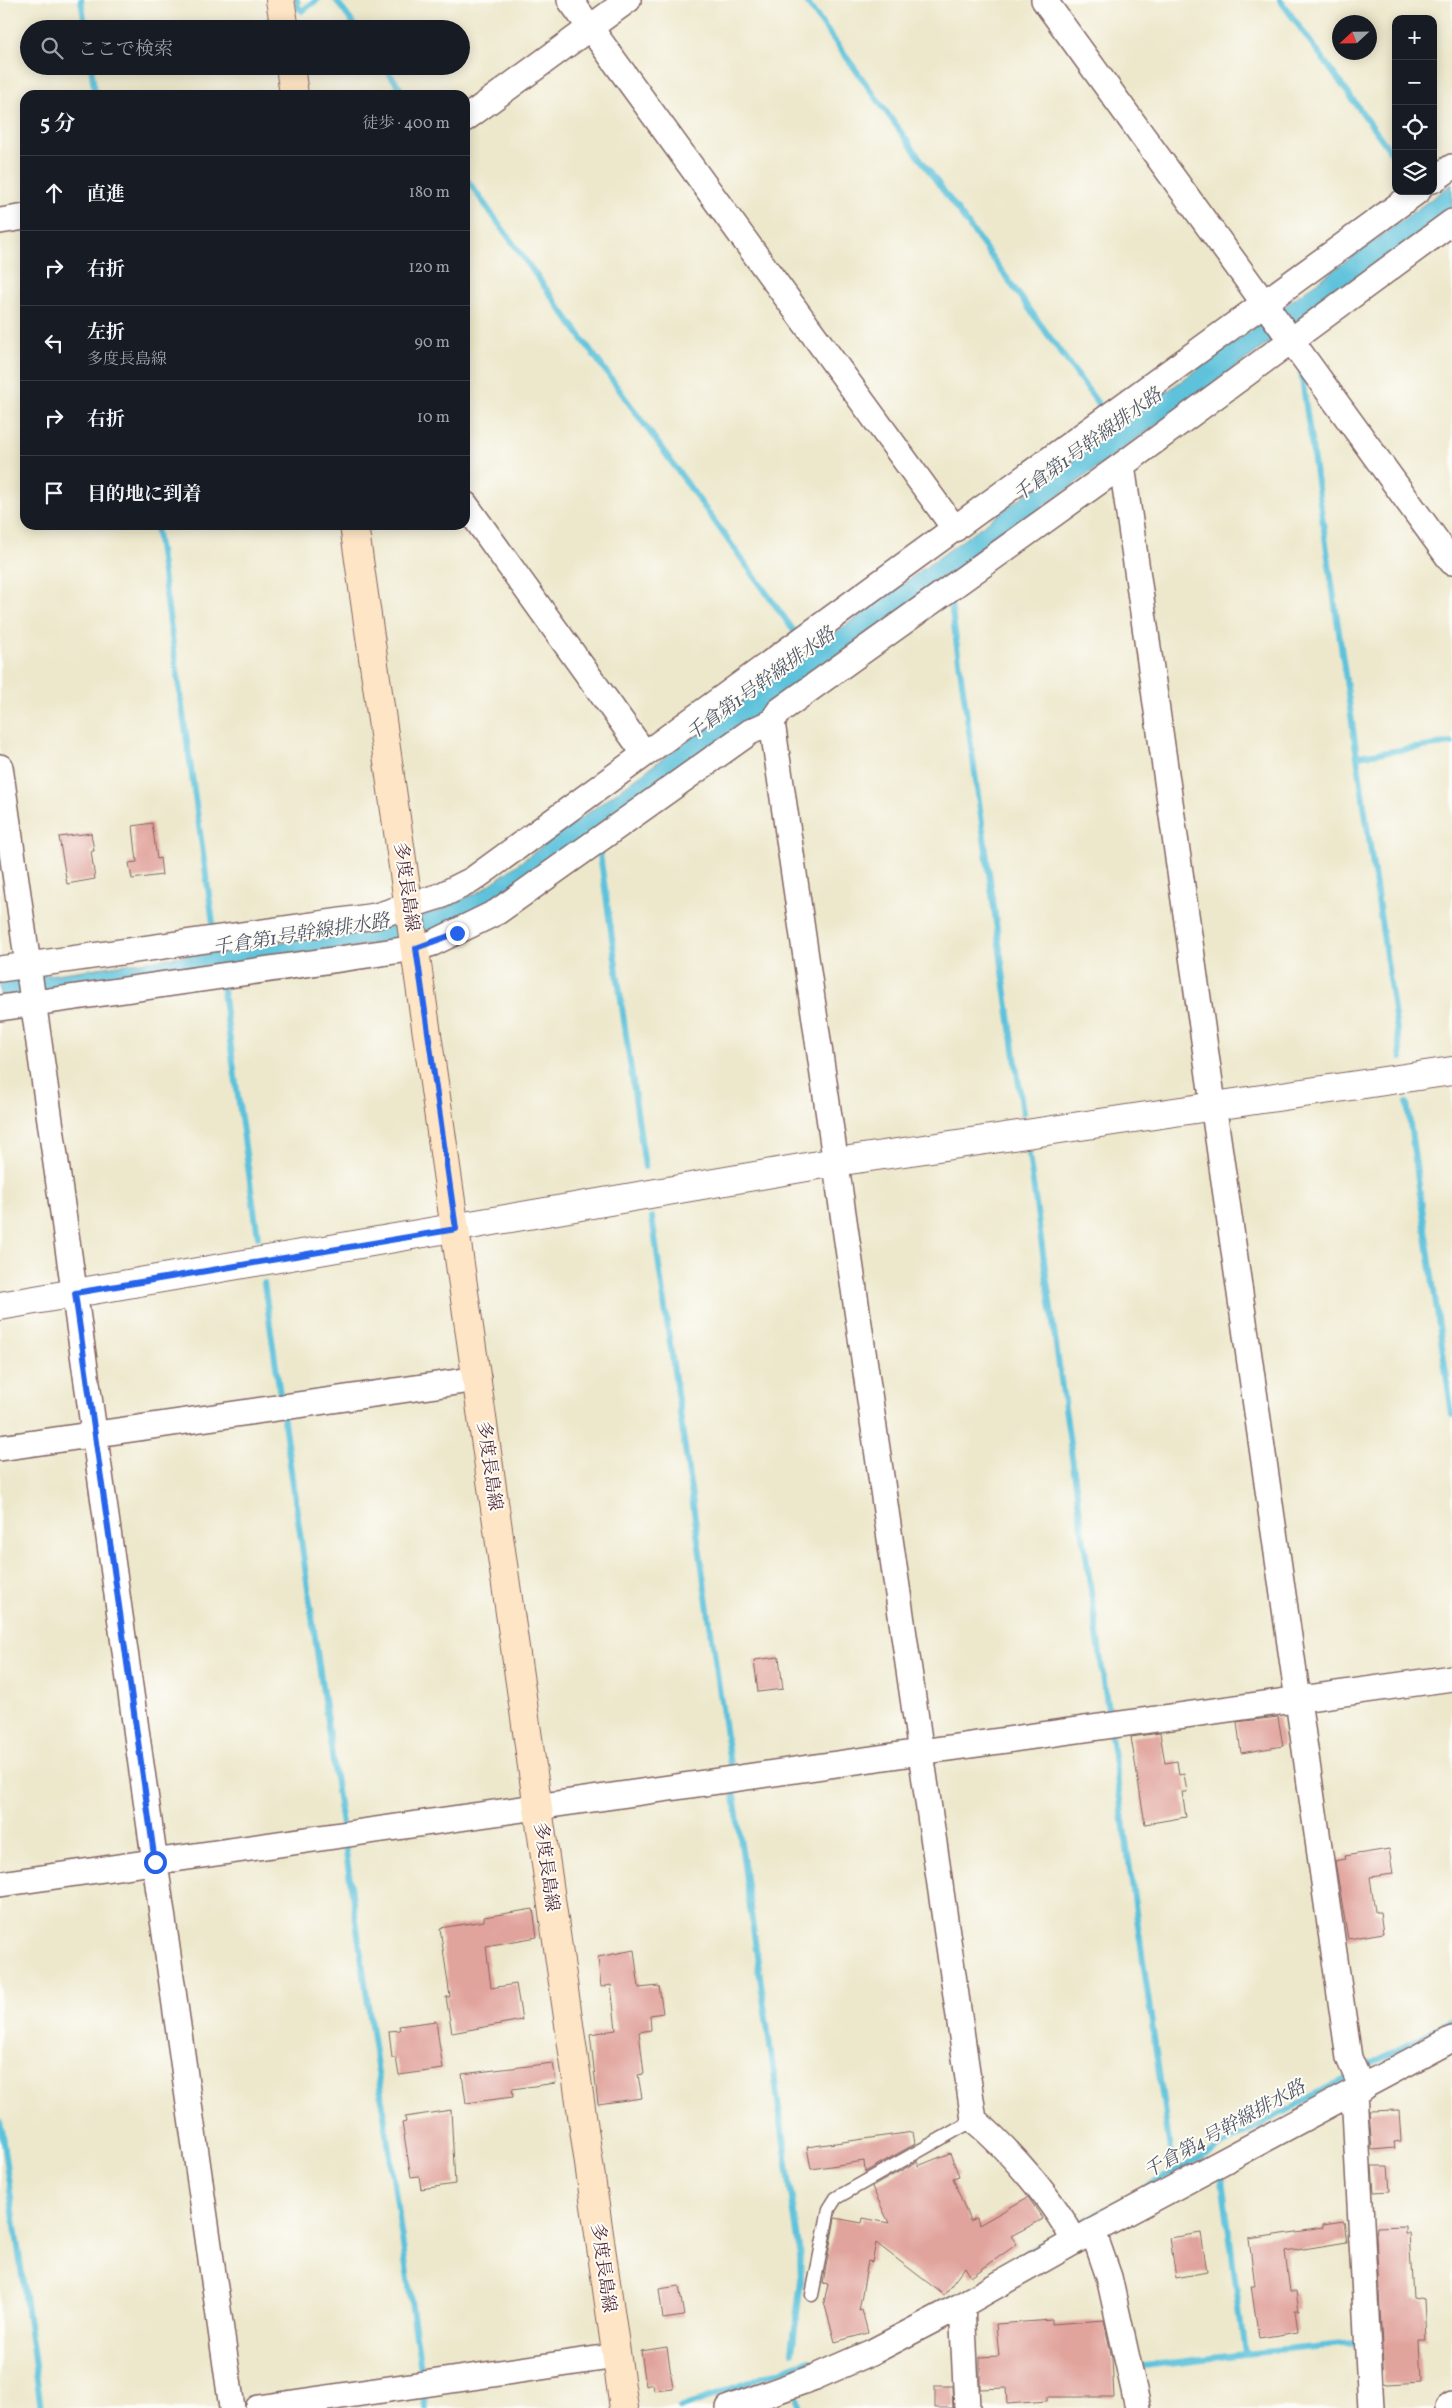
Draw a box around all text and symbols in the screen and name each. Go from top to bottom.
north arrow [1332,15,1377,60]
map controls [1392,15,1437,195]
button: + [1392,15,1437,60]
search box [20,20,470,75]
icon: search [38,34,66,62]
text: ここで検索 [78,37,173,63]
button: − [1392,60,1437,105]
button: locate [1392,105,1437,150]
text: 5 分 [40,110,75,139]
text: 徒歩 · 400 m [362,113,450,135]
button: layers [1392,150,1437,195]
icon: ahead [40,179,68,207]
text: 直進 [87,182,125,208]
text: 180 m [409,182,450,204]
icon: right [40,254,68,282]
text: 右折 [87,257,125,283]
text: 120 m [408,257,450,279]
text: 左折 [87,320,125,346]
icon: left [40,329,68,357]
text: 90 m [414,332,450,354]
text: 多度長島線 [87,349,167,371]
water label: 千倉第1号幹線排水路 [1008,382,1170,508]
icon: right [40,404,68,432]
text: 右折 [87,407,125,433]
text: 10 m [417,407,450,429]
icon: arrive [40,479,68,507]
text: 目的地に到着 [87,482,201,508]
water label: 千倉第1号幹線排水路 [681,621,843,747]
street label: 多度長島線 [387,841,424,934]
water label: 千倉第1号幹線排水路 [211,908,393,962]
route end [446,922,469,945]
street label: 多度長島線 [470,1420,507,1513]
street label: 多度長島線 [527,1821,564,1914]
route start [144,1851,167,1874]
water label: 千倉第4号幹線排水路 [1139,2074,1312,2185]
street label: 多度長島線 [584,2222,621,2315]

